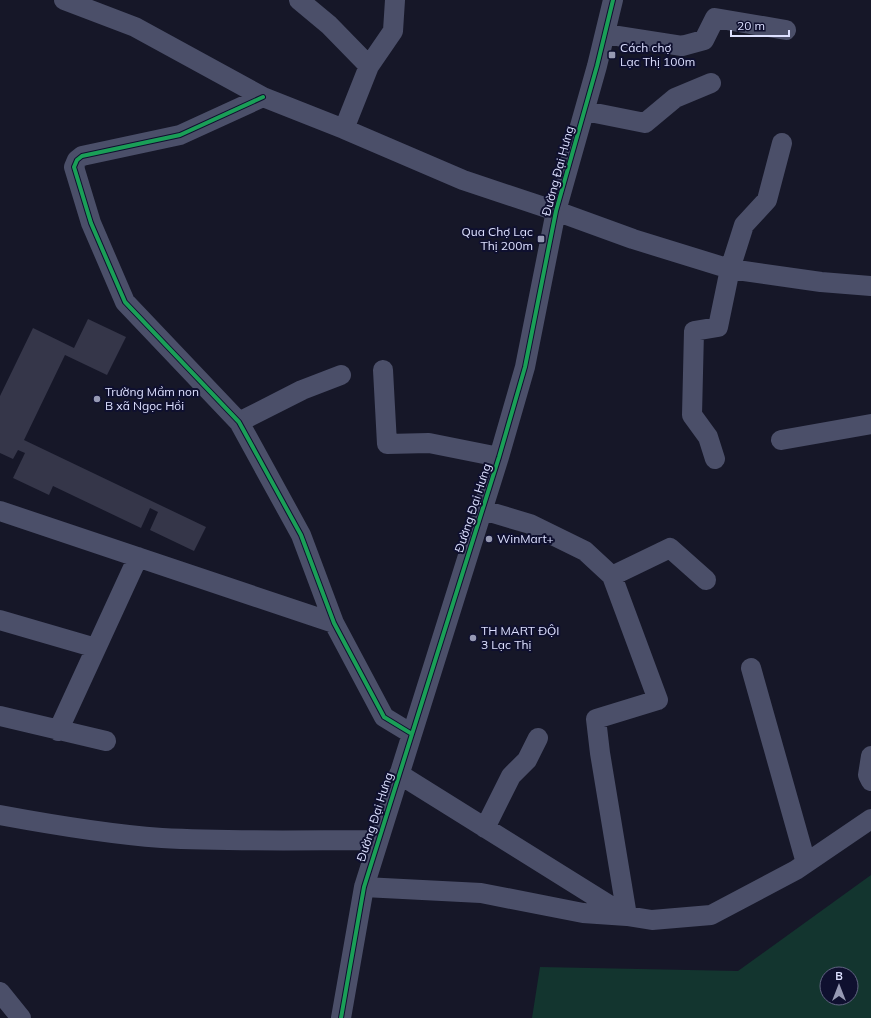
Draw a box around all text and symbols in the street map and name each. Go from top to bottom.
scale bar [731,12,789,38]
text: 20 m [737,18,765,33]
place label: Cách chợ Lạc Thị 100m [620,40,695,69]
marker: Cách chợ Lạc Thị 100m [607,50,617,60]
street label: Đường Đại Hưng [538,124,577,218]
place label: Qua Chợ Lạc Thị 200m [462,224,533,253]
marker: Qua Chợ Lạc Thị 200m [536,234,546,244]
place label: Trường Mầm non B xã Ngọc Hồi [105,384,199,413]
marker: Trường Mầm non B xã Ngọc Hồi [92,394,102,404]
street label: Đường Đại Hưng [451,461,494,554]
place label: WinMart+ [497,531,554,546]
marker: WinMart+ [484,534,494,544]
place label: TH MART ĐỘI 3 Lạc Thị [481,623,559,652]
marker: TH MART ĐỘI 3 Lạc Thị [468,633,478,643]
street label: Đường Đại Hưng [353,770,396,863]
north arrow [819,966,859,1006]
text: B [835,969,843,983]

